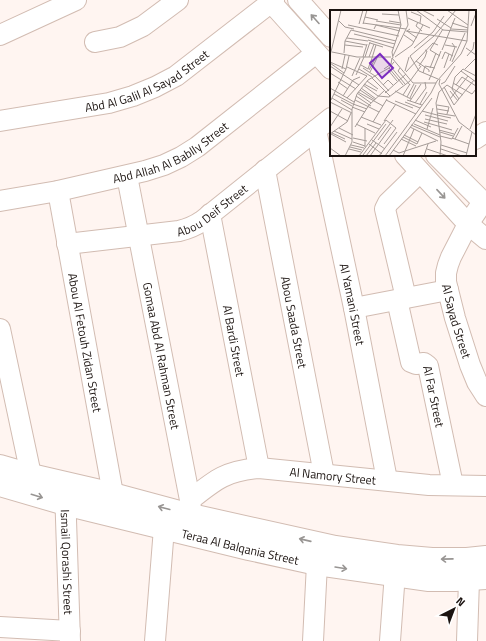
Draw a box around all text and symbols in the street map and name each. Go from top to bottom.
inset map [330,10,476,156]
one-way arrow [310,13,319,24]
street label: Abd Al Galil Al Sayad Street [83,44,213,116]
street label: Abd Allah Al Bablly Street [111,116,233,188]
street label: Abou Deif Street [174,178,252,241]
one-way arrow [436,189,445,199]
street label: Al Yamani Street [335,261,371,347]
street label: Abou Al Fetouh Zidan Street [64,271,108,414]
street label: Abou Saada Street [276,275,313,371]
street label: Gomaa Abd Al Rahman Street [138,280,186,432]
street label: Al Sayad Street [437,282,477,361]
street label: Al Bardi Street [218,303,251,379]
street label: Al Far Street [419,364,450,430]
street label: Al Namory Street [289,462,378,489]
one-way arrow [31,493,44,500]
one-way arrow [158,503,171,511]
street label: Ismail Qorashi Street [56,509,79,616]
street label: Teraa Al Balqania Street [180,523,301,569]
one-way arrow [298,536,311,544]
one-way arrow [441,555,454,563]
one-way arrow [334,564,347,572]
north arrow [434,589,474,629]
text: N [453,593,469,610]

